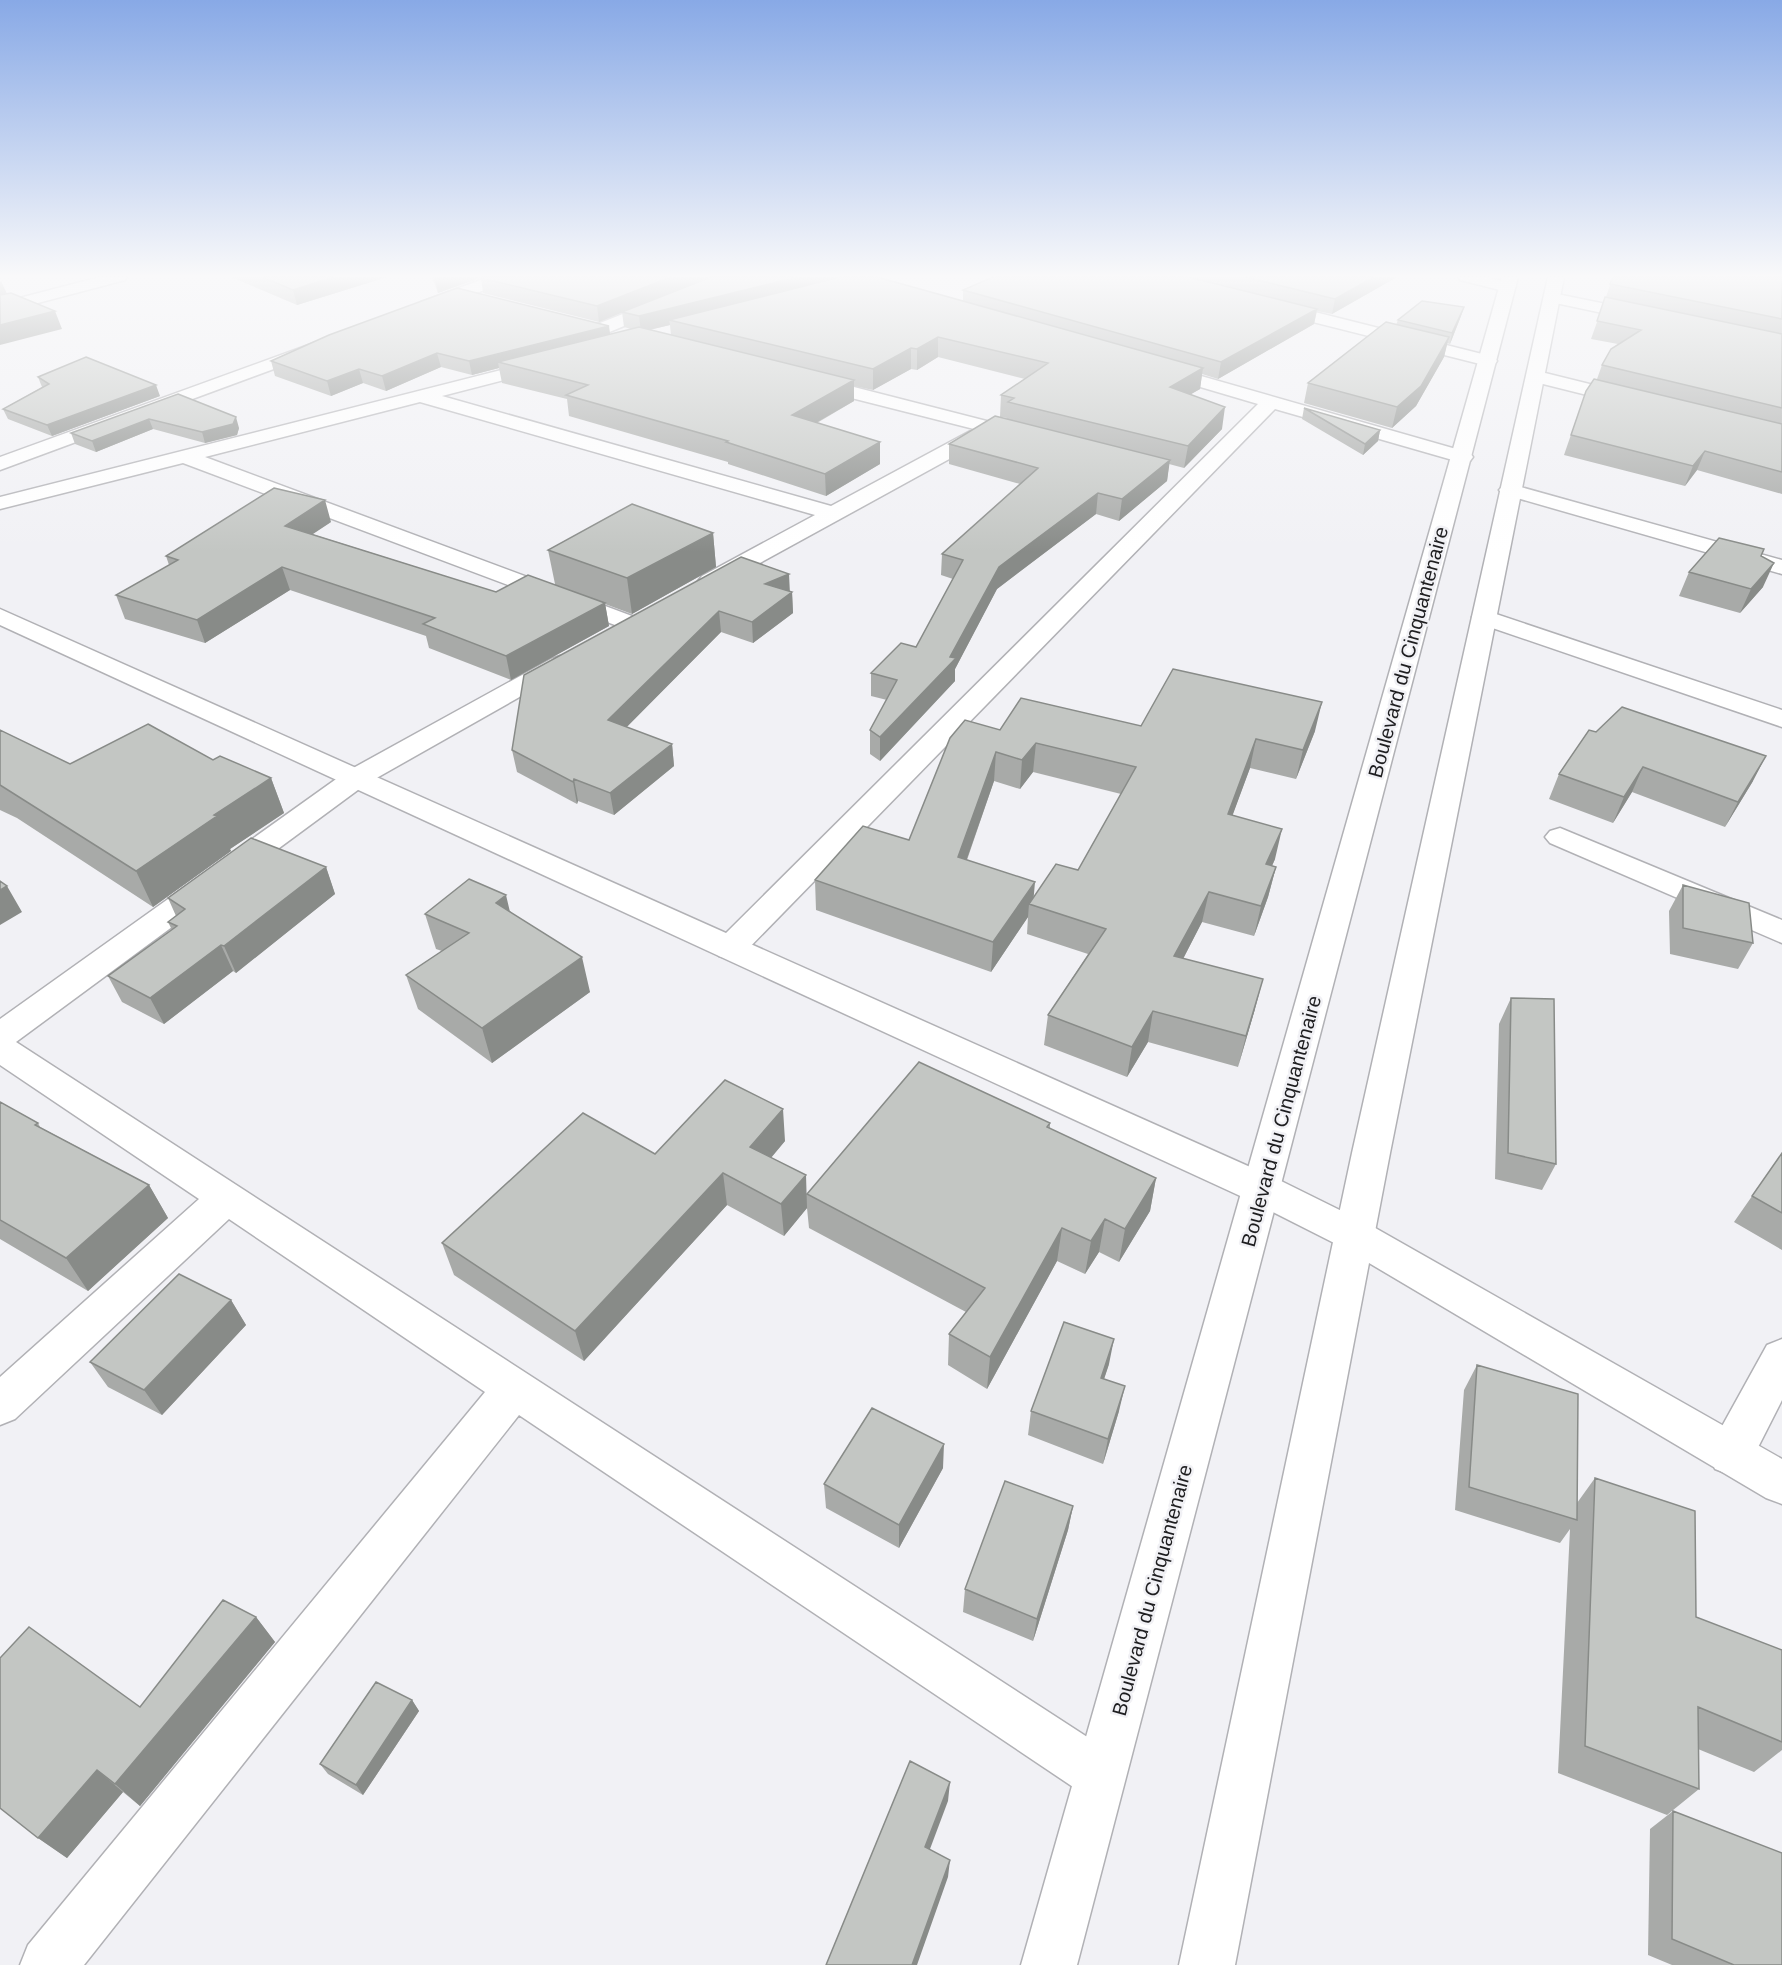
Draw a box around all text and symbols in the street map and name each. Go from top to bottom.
street label: Boulevard du Cinquantenaire [1364,524,1452,780]
street label: Boulevard du Cinquantenaire [1237,993,1325,1249]
street label: Boulevard du Cinquantenaire [1108,1462,1196,1718]

